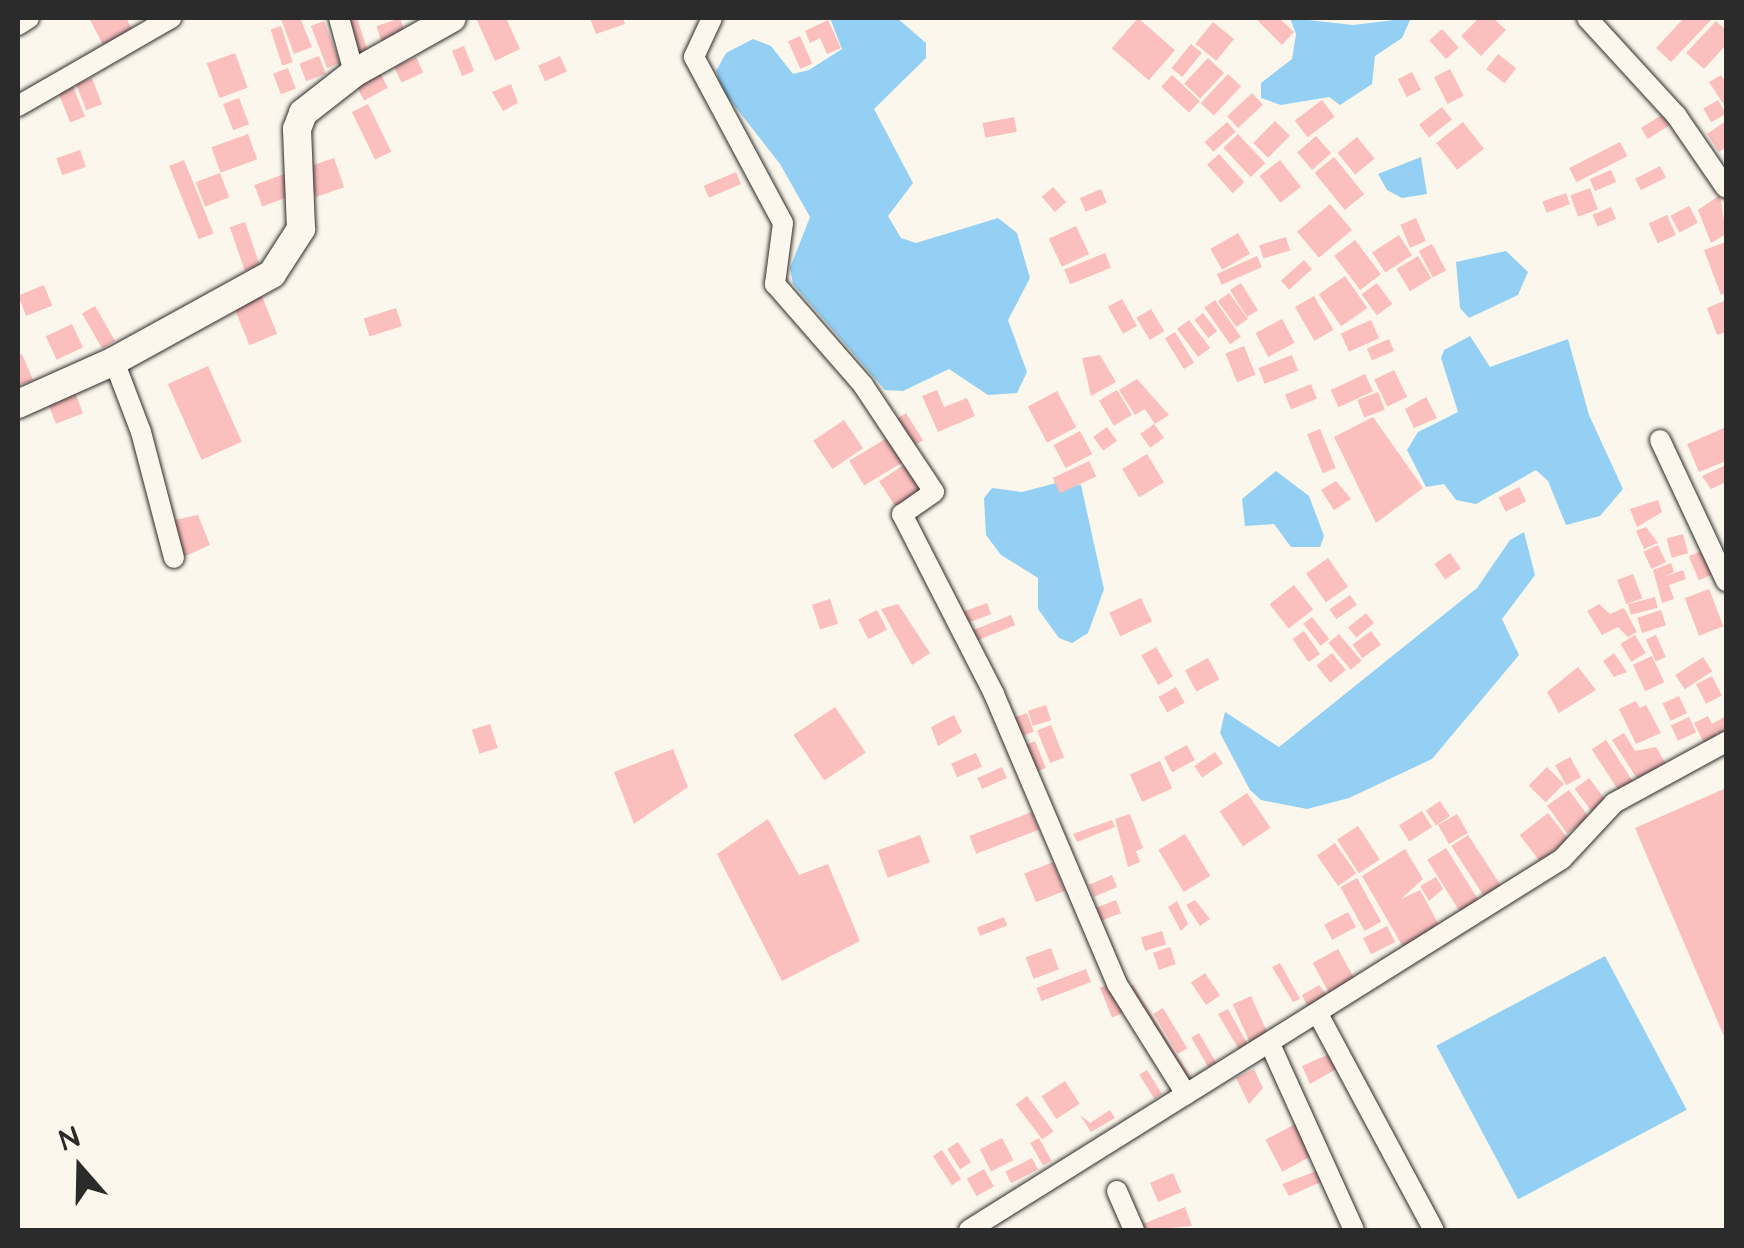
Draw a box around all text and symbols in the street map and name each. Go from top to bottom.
north arrow [30,1118,130,1218]
text: N [55,1118,84,1161]

